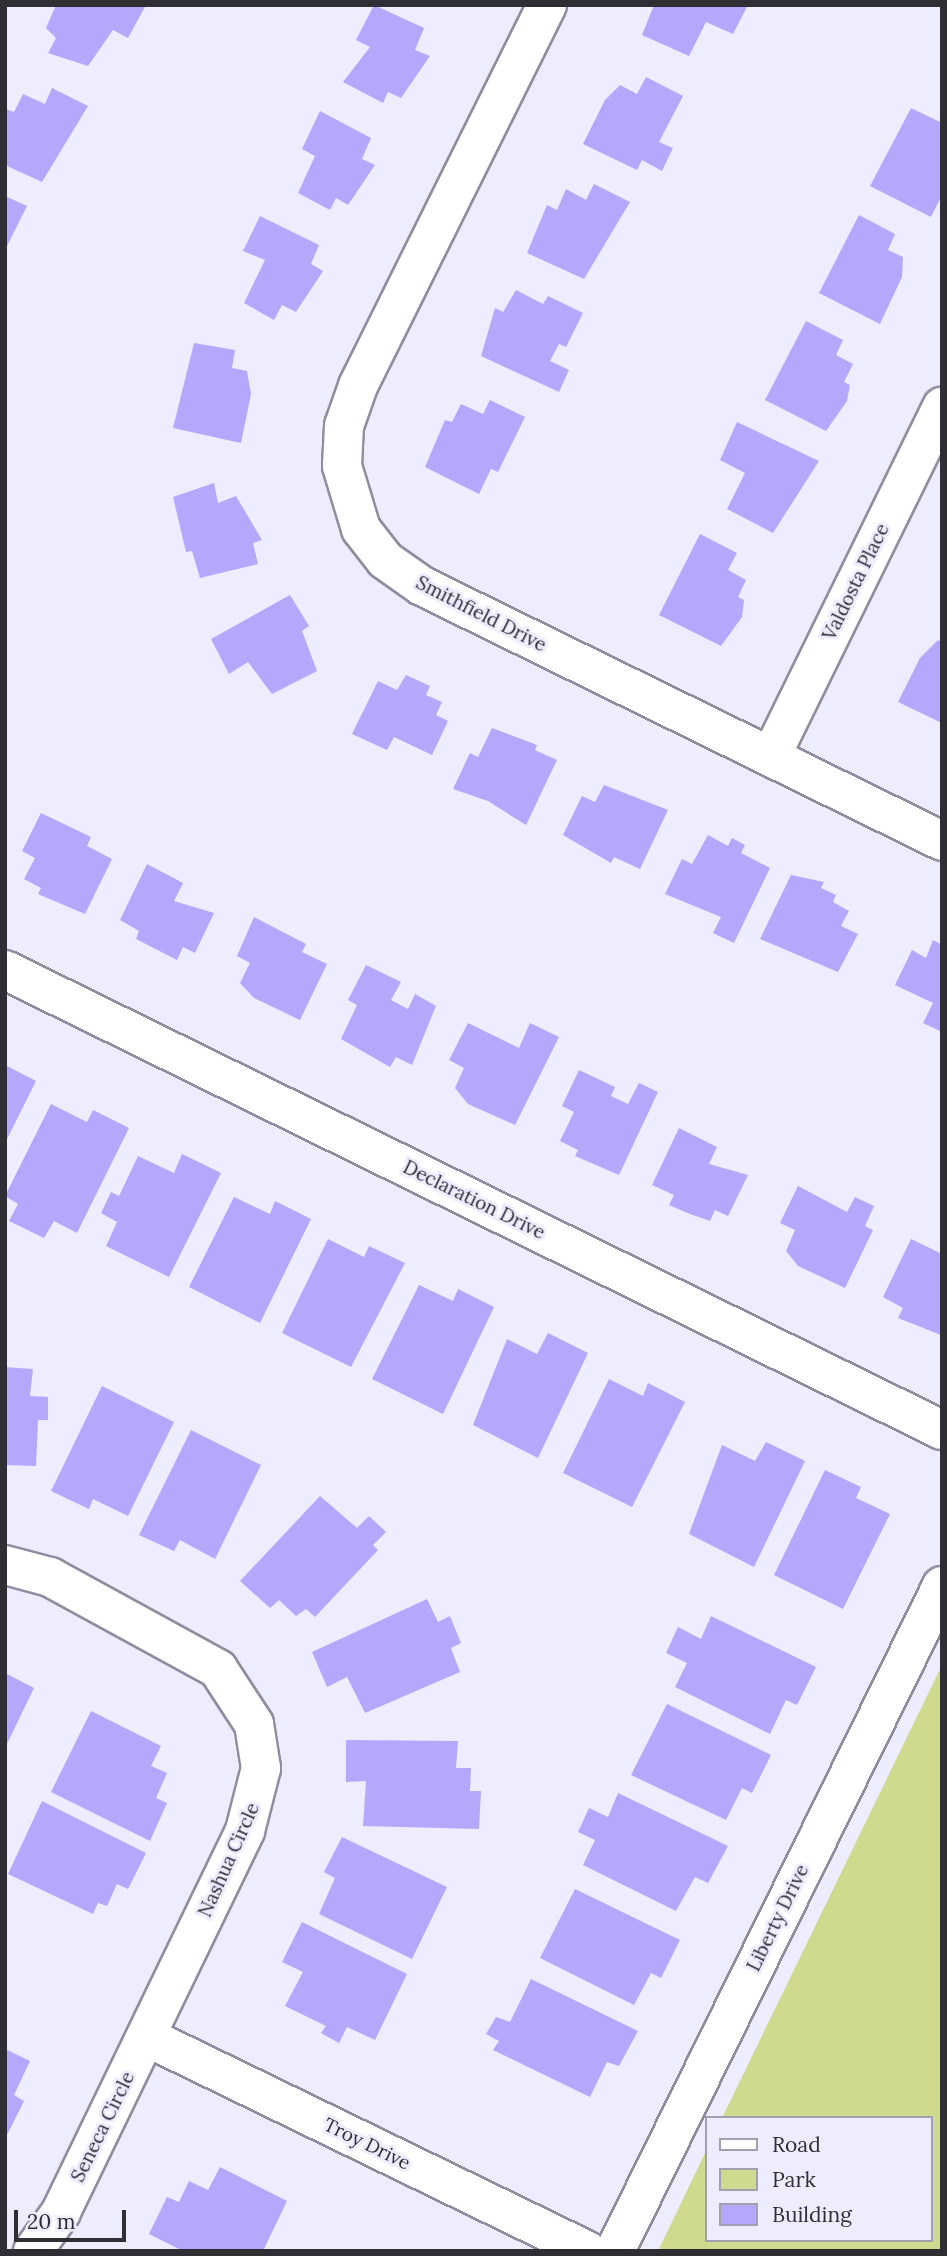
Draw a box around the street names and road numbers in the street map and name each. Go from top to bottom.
street label: Valdosta Place [818,520,894,644]
street label: Smithfield Drive [412,571,550,657]
street label: Declaration Drive [399,1156,549,1244]
street label: Nashua Circle [194,1799,264,1921]
street label: Liberty Drive [742,1861,814,1975]
street label: Seneca Circle [66,2068,140,2186]
street label: Troy Drive [320,2113,414,2175]

